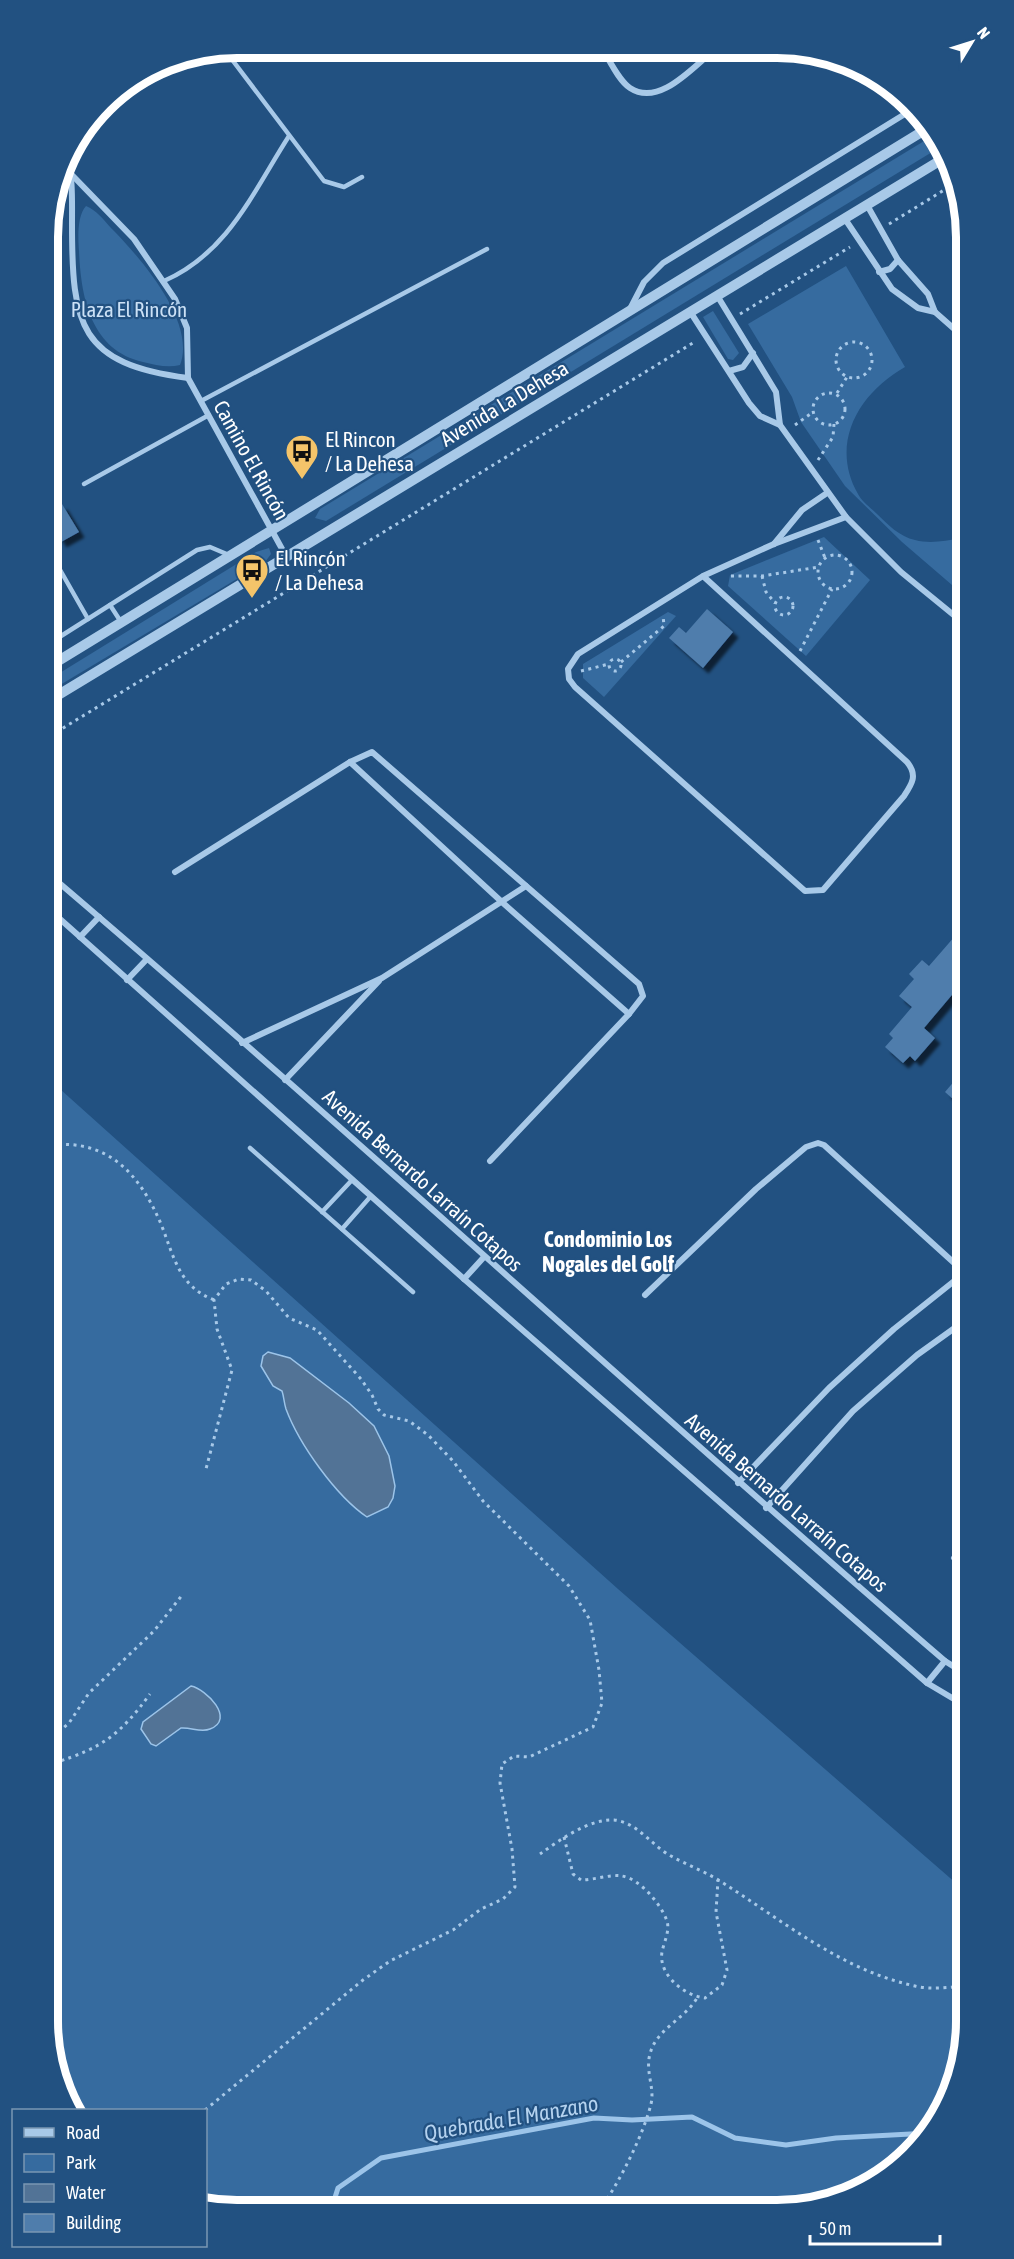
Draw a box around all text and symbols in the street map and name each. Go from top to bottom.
north arrow [942,12,1002,72]
text: N [974,23,994,42]
park label: Plaza El Rincón [71,297,187,321]
street label: Avenida La Dehesa [436,355,572,451]
street label: Camino El Rincón [209,396,295,524]
place label: El Rincon / La Dehesa [325,427,414,475]
bus stop icon: El Rincon / La Dehesa [284,433,320,480]
place label: El Rincón / La Dehesa [275,546,364,594]
bus stop icon: El Rincón / La Dehesa [234,552,270,599]
street label: Avenida Bernardo Larraín Cotapos [318,1084,528,1276]
district label: Condominio Los Nogales del Golf [542,1226,675,1277]
street label: Avenida Bernardo Larraín Cotapos [681,1408,893,1596]
water label: Quebrada El Manzano [422,2090,600,2146]
legend [12,2109,207,2247]
text: Road [66,2122,100,2143]
text: Park [66,2152,96,2173]
text: Water [66,2182,106,2203]
scale bar [810,2208,940,2246]
text: Building [66,2212,121,2233]
text: 50 m [819,2218,851,2239]

